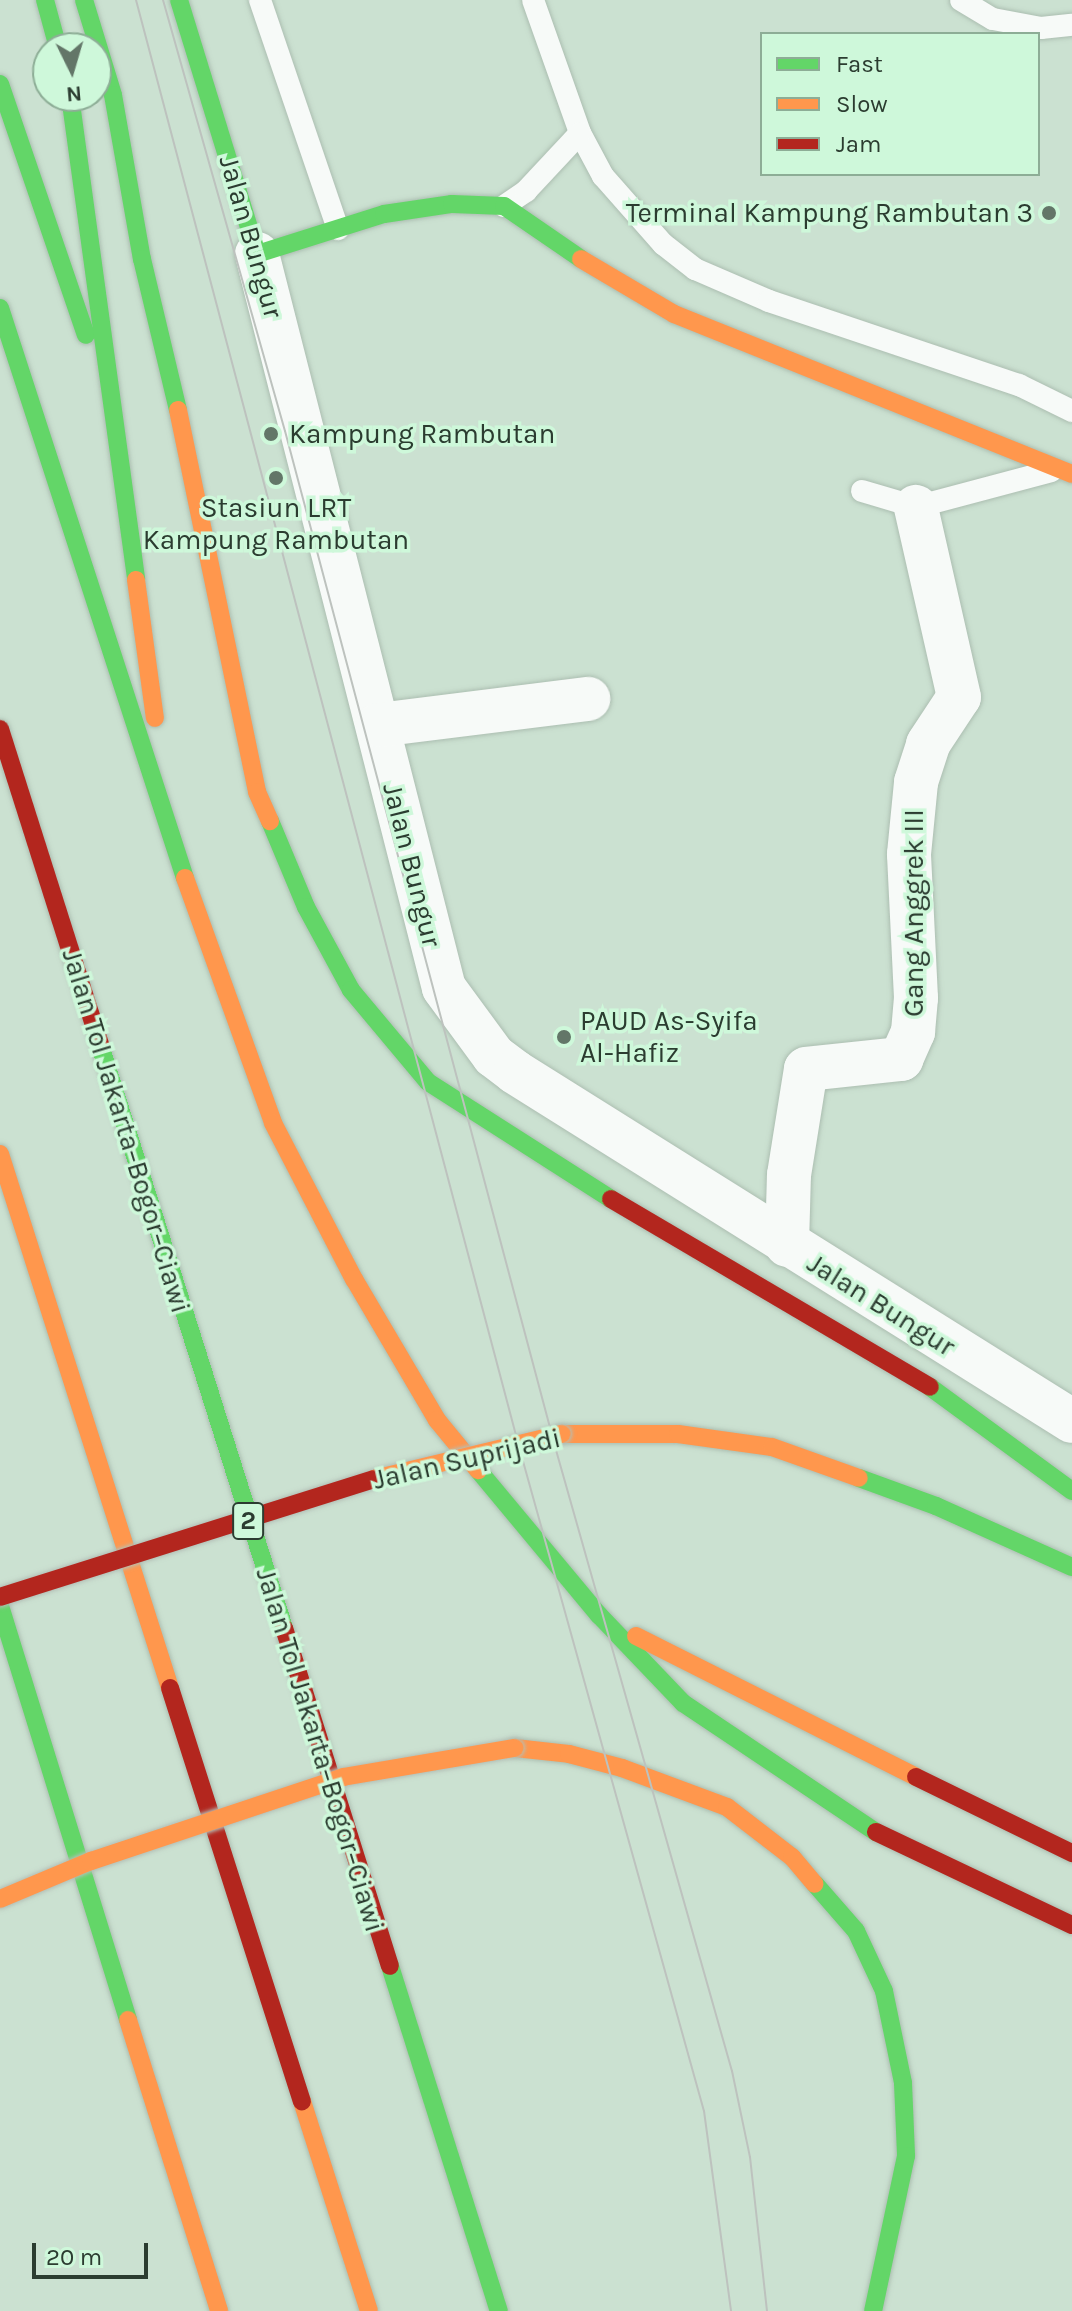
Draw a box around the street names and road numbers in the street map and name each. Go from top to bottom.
street label: Jalan Bungur [212,152,290,322]
street label: Jalan Bungur [375,780,449,950]
street label: Gang Anggrek III [897,809,931,1017]
street label: Jalan Tol Jakarta–Bogor–Ciawi [55,945,197,1317]
street label: Jalan Bungur [801,1246,961,1364]
street label: Jalan Suprijadi [370,1421,564,1497]
road number: 2 [232,1499,264,1543]
street label: Jalan Tol Jakarta–Bogor–Ciawi [249,1564,391,1936]

